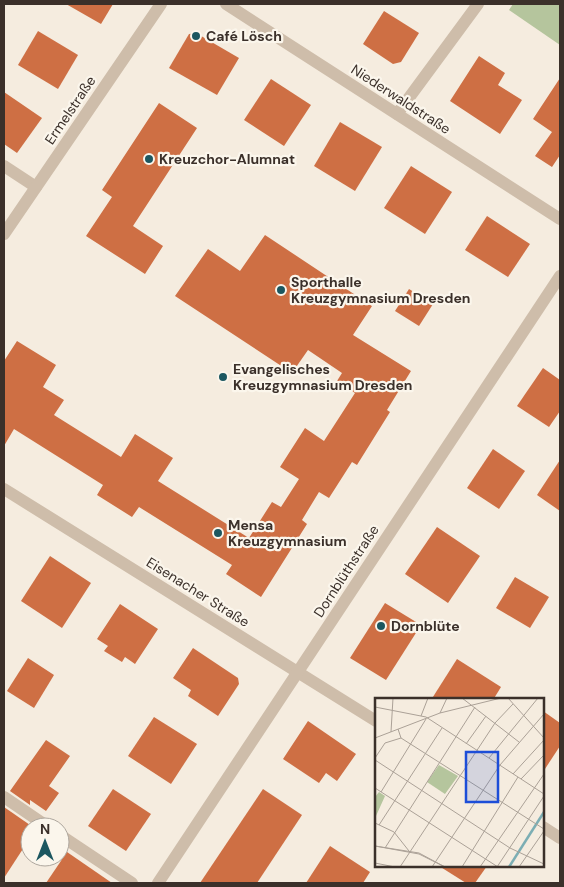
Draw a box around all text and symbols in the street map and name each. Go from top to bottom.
place label: Café Lösch [206,27,282,45]
marker: Café Lösch [190,30,202,42]
street label: Niederwaldstraße [348,60,454,138]
street label: Ermelstraße [41,72,99,148]
place label: Kreuzchor-Alumnat [159,150,295,168]
marker: Kreuzchor-Alumnat [143,153,155,165]
place label: Sporthalle Kreuzgymnasium Dresden [291,273,470,307]
marker: Sporthalle Kreuzgymnasium Dresden [275,284,287,296]
place label: Evangelisches Kreuzgymnasium Dresden [233,360,412,394]
marker: Evangelisches Kreuzgymnasium Dresden [217,371,229,383]
place label: Mensa Kreuzgymnasium [228,516,347,550]
street label: Dornblüthstraße [309,521,383,621]
marker: Mensa Kreuzgymnasium [212,527,224,539]
street label: Eisenacher Straße [143,553,253,631]
place label: Dornblüte [391,617,460,635]
marker: Dornblüte [375,620,387,632]
inset map [375,698,544,867]
north arrow [20,817,70,867]
text: N [40,820,50,838]

